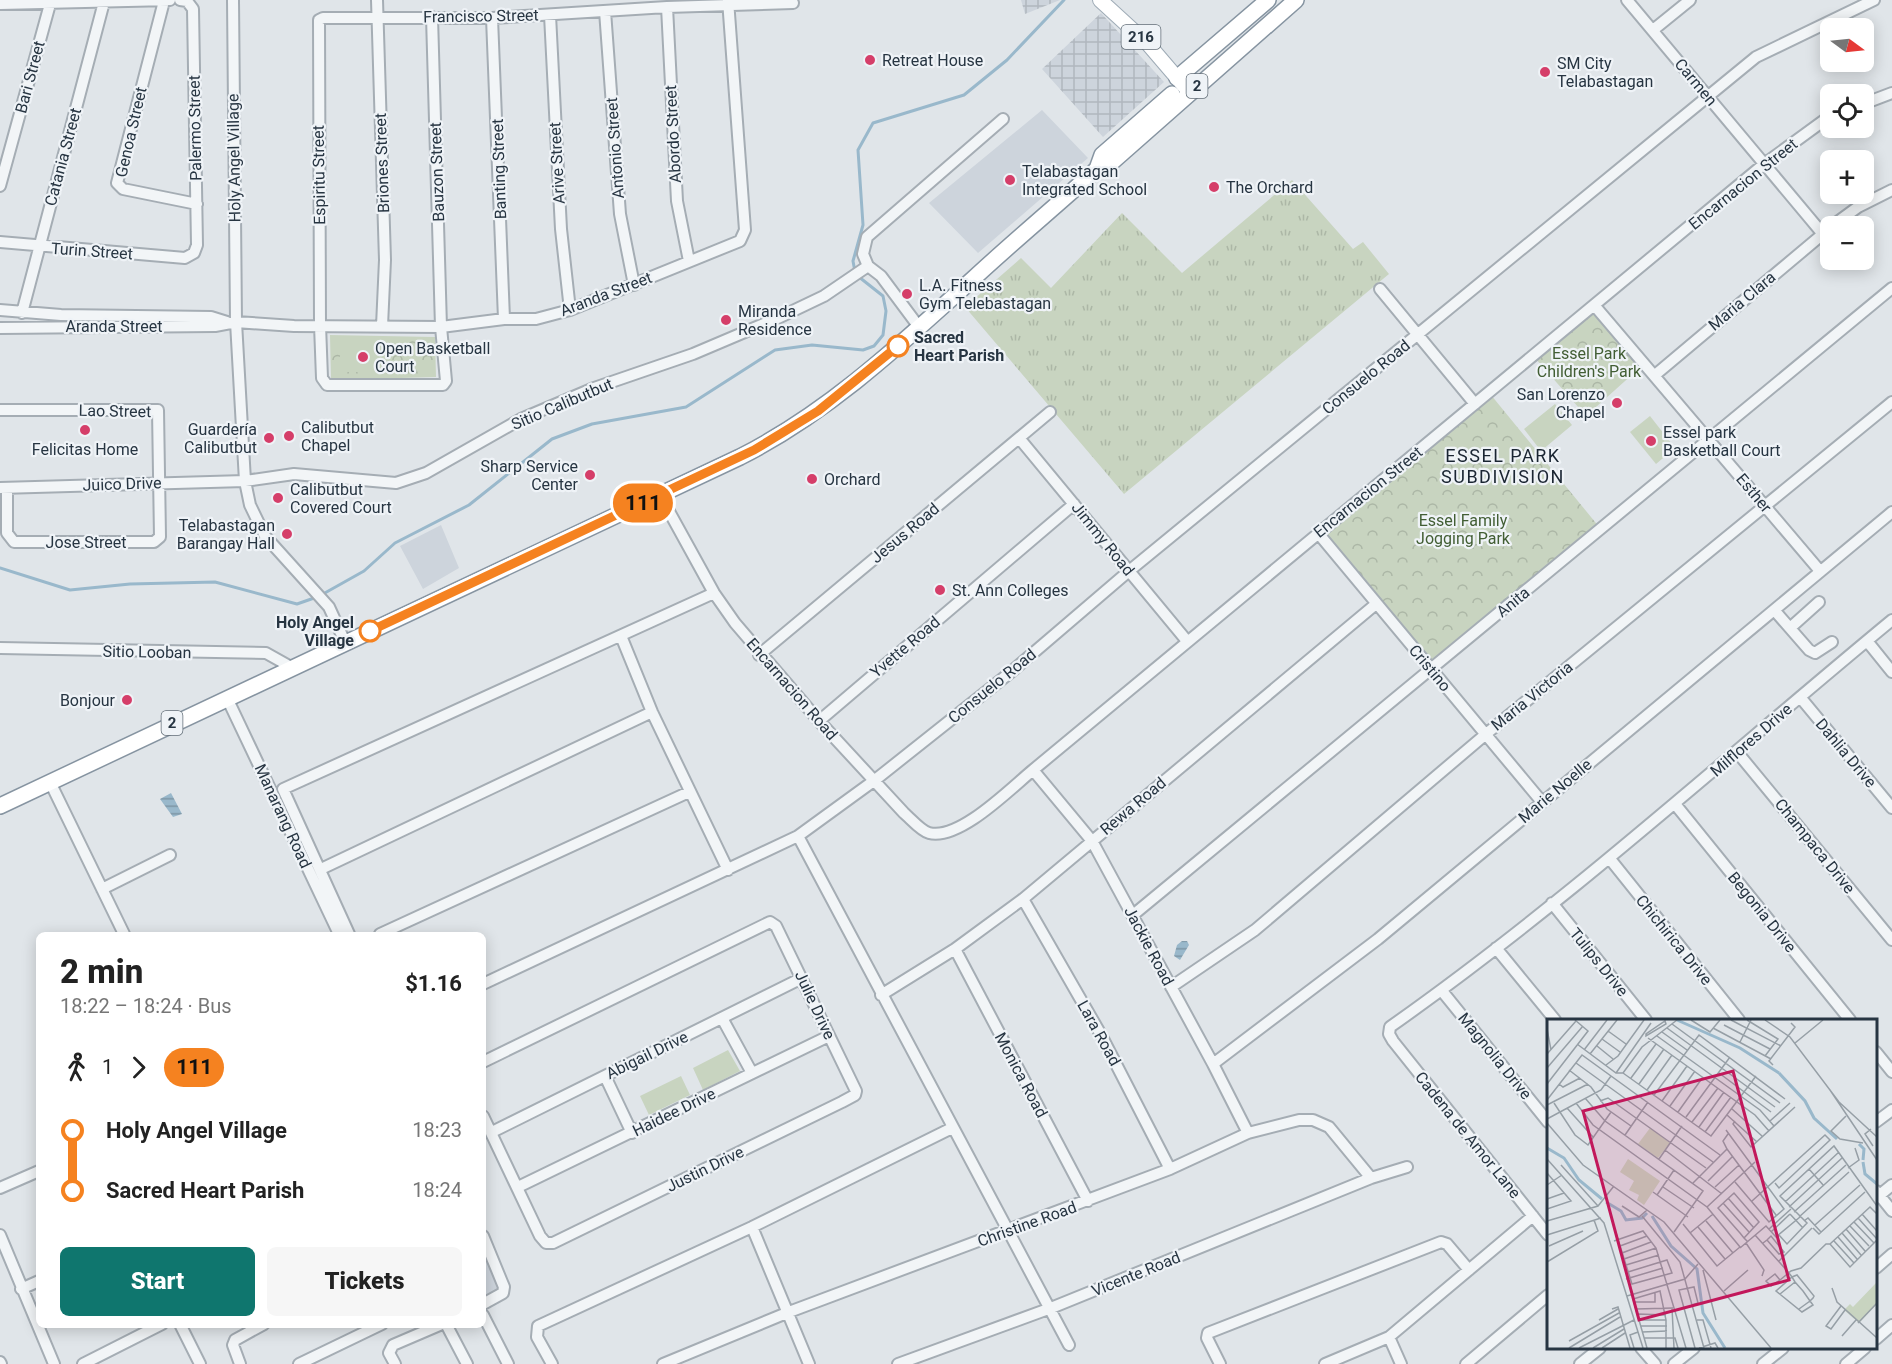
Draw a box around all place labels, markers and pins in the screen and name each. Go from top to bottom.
place label: Retreat House [882,51,983,70]
marker: Retreat House [863,53,877,67]
place label: SM City Telabastagan [1557,54,1653,91]
marker: SM City Telabastagan [1538,65,1552,79]
place label: Telabastagan Integrated School [1022,162,1147,199]
marker: Telabastagan Integrated School [1003,173,1017,187]
place label: The Orchard [1226,178,1313,197]
marker: The Orchard [1207,180,1221,194]
place label: L.A. Fitness Gym Telebastagan [919,276,1051,313]
marker: L.A. Fitness Gym Telebastagan [900,287,914,301]
place label: Miranda Residence [738,302,812,339]
marker: Miranda Residence [719,313,733,327]
place label: Sacred Heart Parish [914,328,1004,365]
marker: Sacred Heart Parish [887,335,909,357]
place label: Open Basketball Court [375,339,490,376]
marker: Open Basketball Court [356,350,370,364]
place label: San Lorenzo Chapel [1517,385,1605,422]
marker: San Lorenzo Chapel [1610,396,1624,410]
place label: Calibutbut Chapel [301,418,374,455]
place label: Guardería Calibutbut [184,420,257,457]
marker: Felicitas Home [78,423,92,437]
place label: Essel park Basketball Court [1663,423,1780,460]
marker: Calibutbut Chapel [282,429,296,443]
marker: Guardería Calibutbut [262,431,276,445]
marker: Essel park Basketball Court [1644,434,1658,448]
place label: Felicitas Home [32,440,138,459]
place label: Sharp Service Center [481,457,579,494]
marker: Sharp Service Center [583,468,597,482]
place label: Orchard [824,470,880,489]
marker: Orchard [805,472,819,486]
place label: Calibutbut Covered Court [290,480,392,517]
marker: Calibutbut Covered Court [271,491,285,505]
place label: Telabastagan Barangay Hall [177,516,275,553]
marker: Telabastagan Barangay Hall [280,527,294,541]
place label: St. Ann Colleges [952,581,1069,600]
marker: St. Ann Colleges [933,583,947,597]
place label: Holy Angel Village [276,613,354,650]
marker: Holy Angel Village [359,620,381,642]
place label: Bonjour [60,691,116,710]
marker: Bonjour [120,693,134,707]

